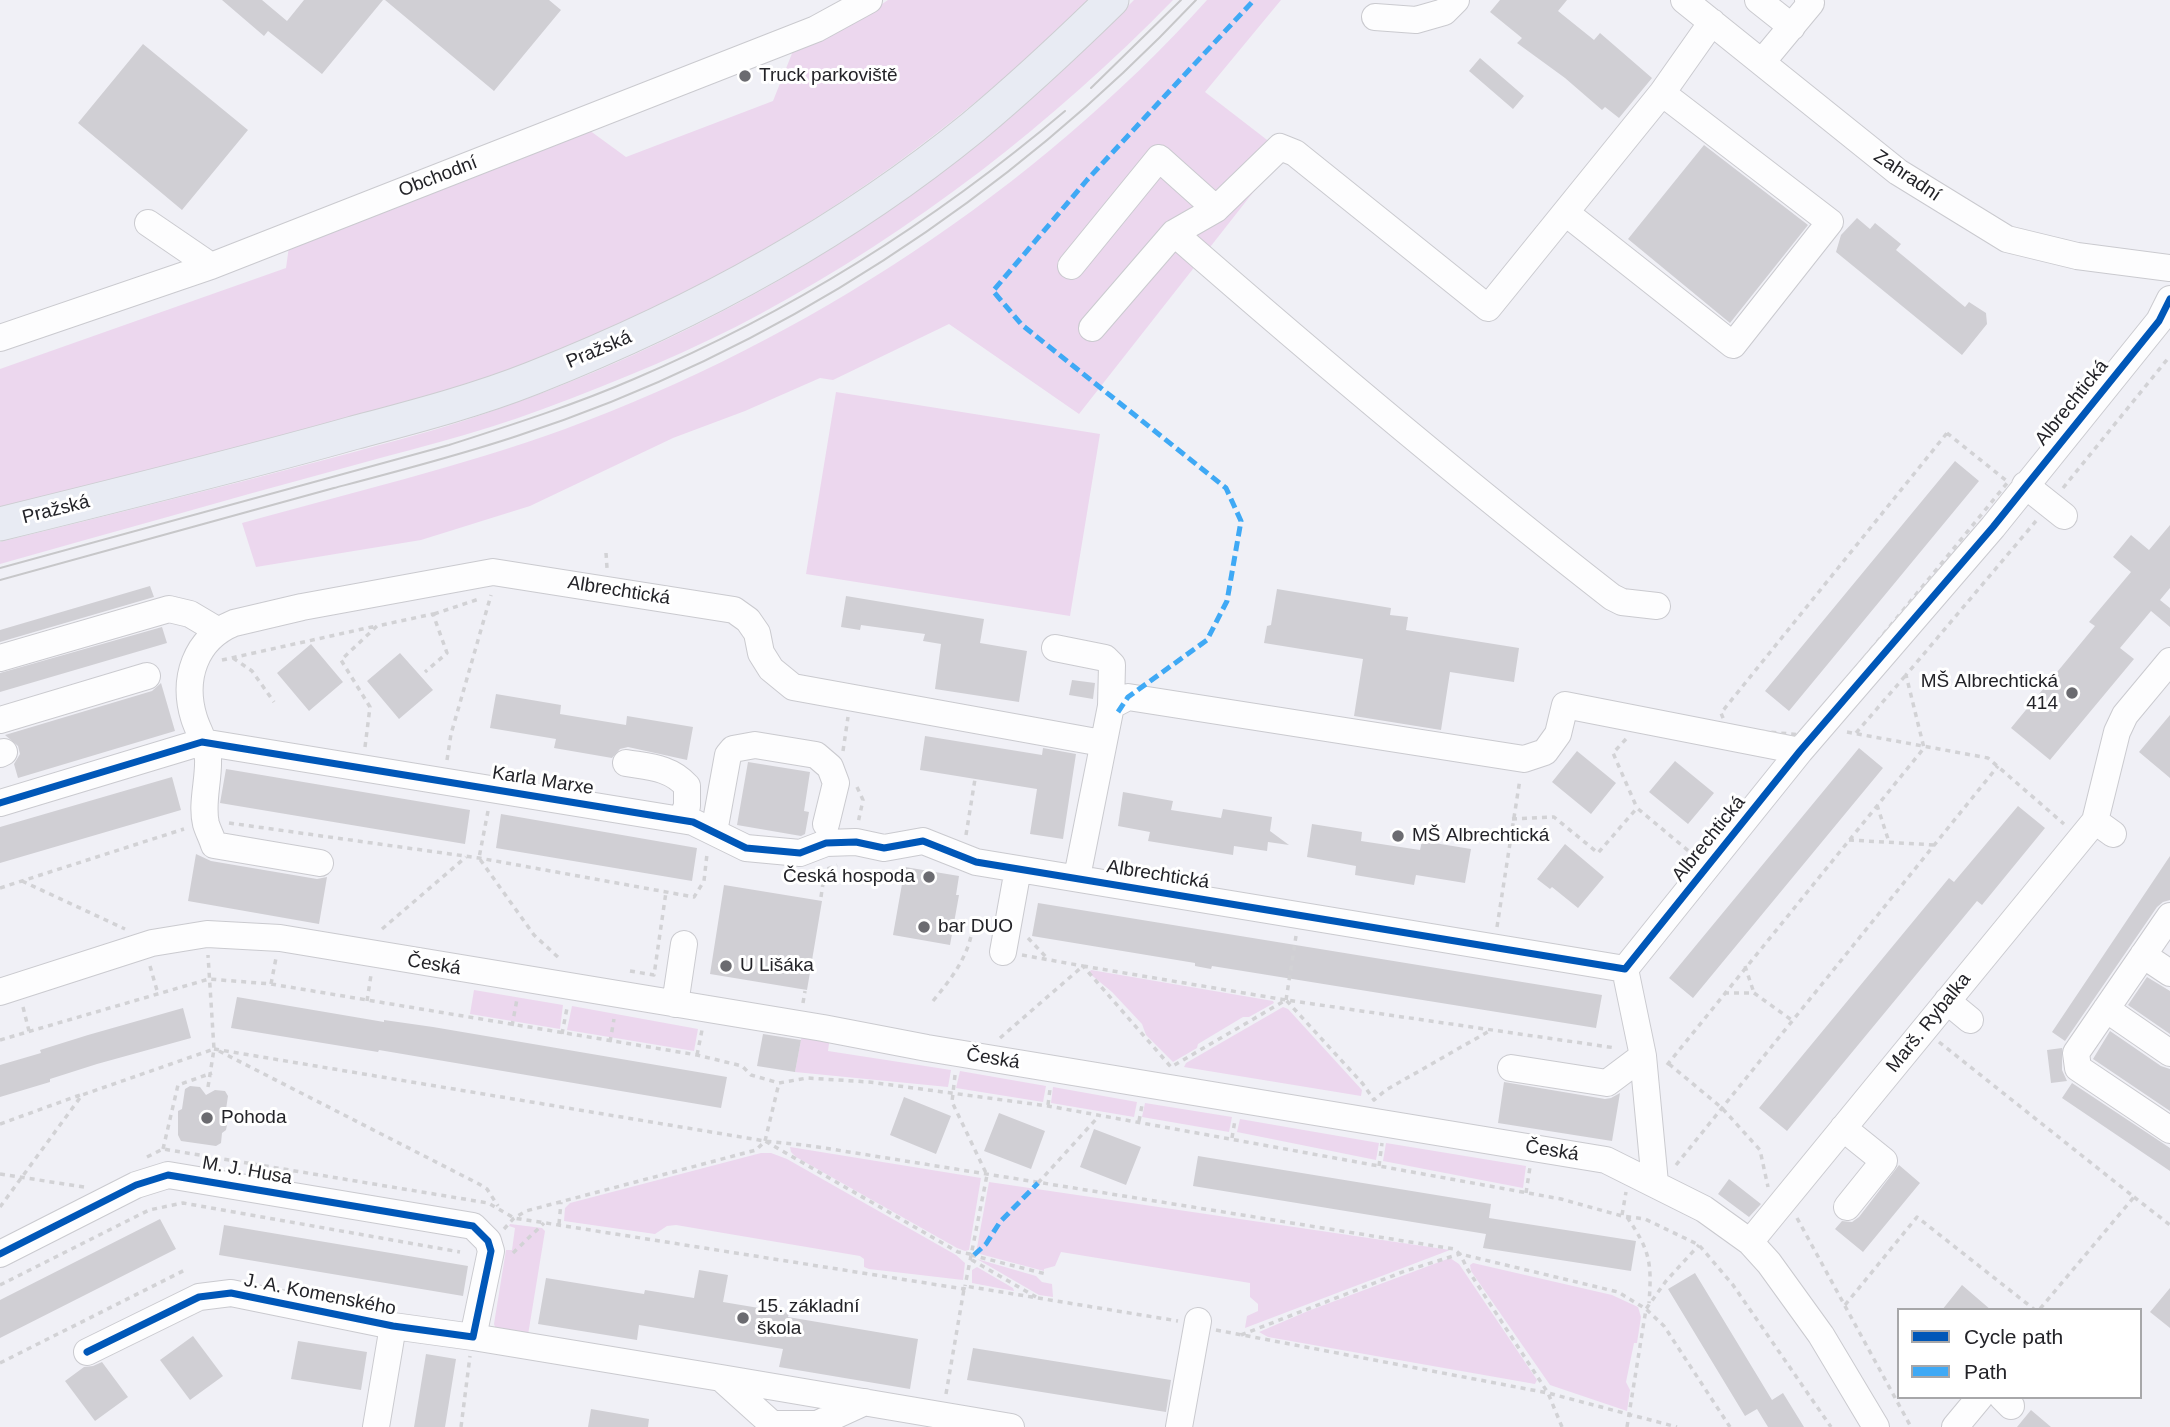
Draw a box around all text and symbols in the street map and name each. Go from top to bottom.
place label: Truck parkoviště [759,65,898,87]
marker: Truck parkoviště [737,68,753,84]
street label: Zahradní [1869,145,1945,207]
street label: Obchodní [395,152,481,202]
street label: Pražská [563,326,635,374]
street label: Albrechtická [2031,356,2113,450]
street label: Pražská [20,491,92,529]
street label: Albrechtická [566,572,672,610]
place label: MŠ Albrechtická 414 [1921,671,2058,715]
marker: MŠ Albrechtická 414 [2064,685,2080,701]
street label: Karla Marxe [491,762,595,800]
street label: Albrechtická [1668,792,1750,886]
place label: MŠ Albrechtická [1412,825,1549,847]
marker: MŠ Albrechtická [1390,828,1406,844]
street label: Albrechtická [1105,856,1211,894]
place label: Česká hospoda [783,866,915,888]
marker: Česká hospoda [921,869,937,885]
place label: bar DUO [938,916,1013,938]
marker: bar DUO [916,919,932,935]
street label: Česká [406,950,462,980]
place label: U Lišáka [740,955,814,977]
marker: U Lišáka [718,958,734,974]
street label: Marš. Rybalka [1882,969,1976,1077]
street label: Česká [965,1044,1021,1074]
place label: Pohoda [221,1107,287,1129]
marker: Pohoda [199,1110,215,1126]
street label: Česká [1524,1136,1580,1166]
street label: M. J. Husa [200,1152,294,1190]
street label: J. A. Komenského [242,1269,398,1321]
place label: 15. základní škola [757,1296,859,1340]
legend [1897,1308,2142,1399]
marker: 15. základní škola [735,1310,751,1326]
text: Cycle path [1964,1325,2063,1348]
text: Path [1964,1360,2007,1383]

